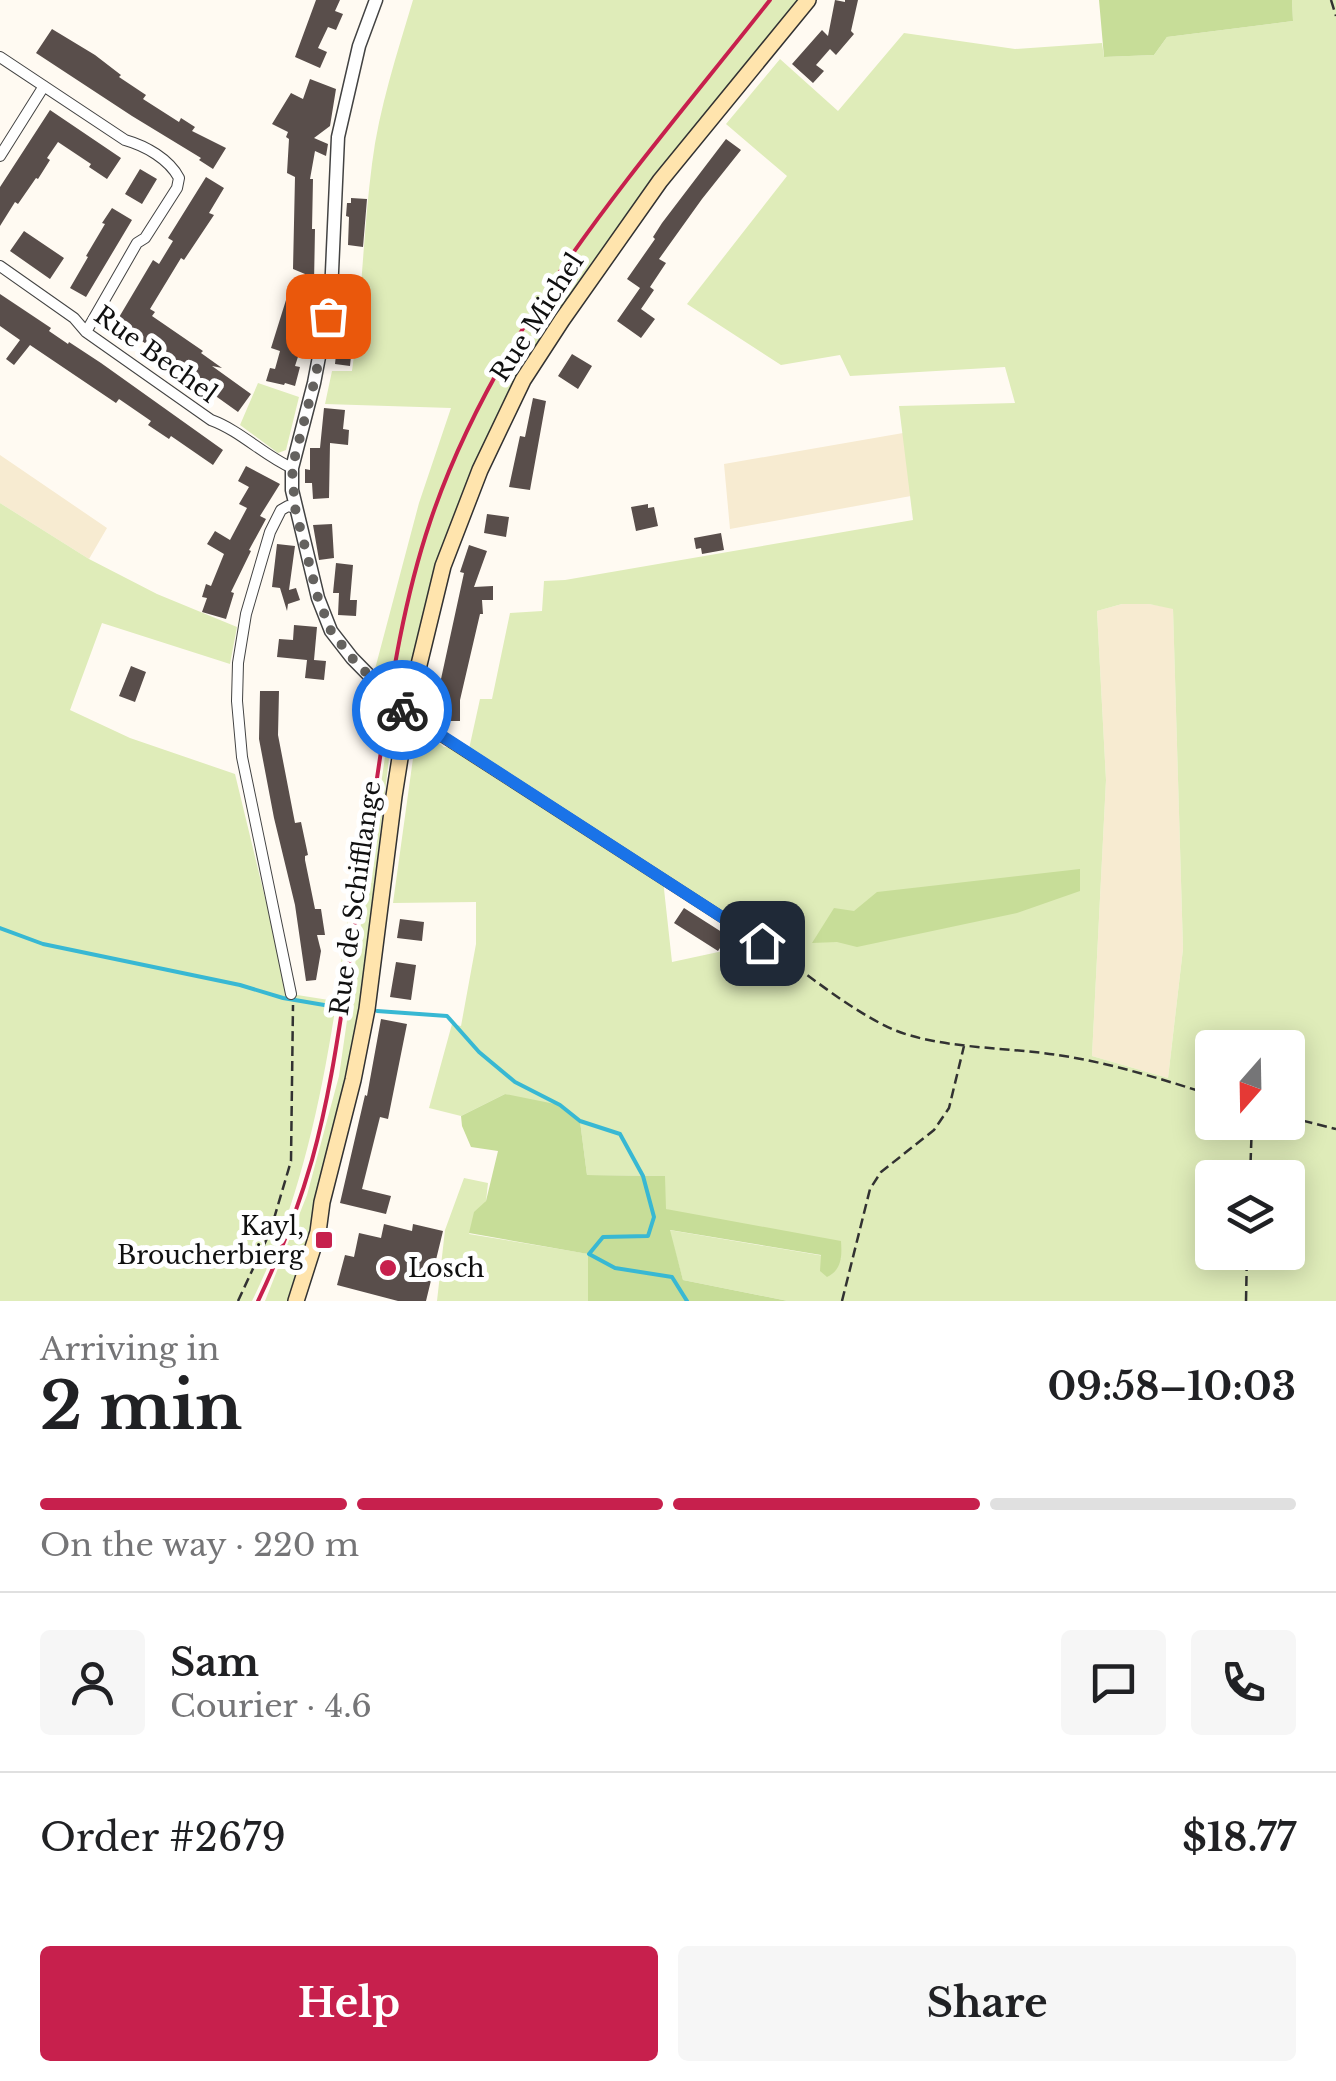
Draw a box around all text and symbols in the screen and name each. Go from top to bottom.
street label: Rue Michel [484,247,590,387]
pin [286,274,371,359]
icon: bag [301,289,356,344]
street label: Rue Bechel [88,299,223,409]
courier [352,660,452,760]
icon: bike [375,683,430,738]
street label: Rue de Schifflange [324,779,387,1017]
pin [720,901,805,986]
icon: home [735,916,790,971]
north arrow [1195,1030,1305,1140]
map controls [1195,1030,1305,1270]
button: layers [1195,1160,1305,1270]
place label: Kayl, Broucherbierg [117,1211,305,1271]
marker: Kayl, Broucherbierg [313,1229,335,1251]
place label: Losch [408,1253,484,1284]
marker: Losch [377,1257,399,1279]
text: Arriving in [40,1329,219,1369]
text: 09:58–10:03 [1047,1363,1296,1410]
text: 2 min [40,1366,242,1447]
text: On the way · 220 m [40,1525,359,1565]
button: person [40,1630,145,1735]
button: chat [1061,1630,1166,1735]
button: phone [1191,1630,1296,1735]
text: Sam [170,1639,259,1686]
text: Courier · 4.6 [170,1686,372,1726]
text: Order #2679 [40,1814,286,1861]
text: $18.77 [1182,1814,1296,1861]
button: Help [40,1946,658,2061]
button: Share [678,1946,1296,2061]

